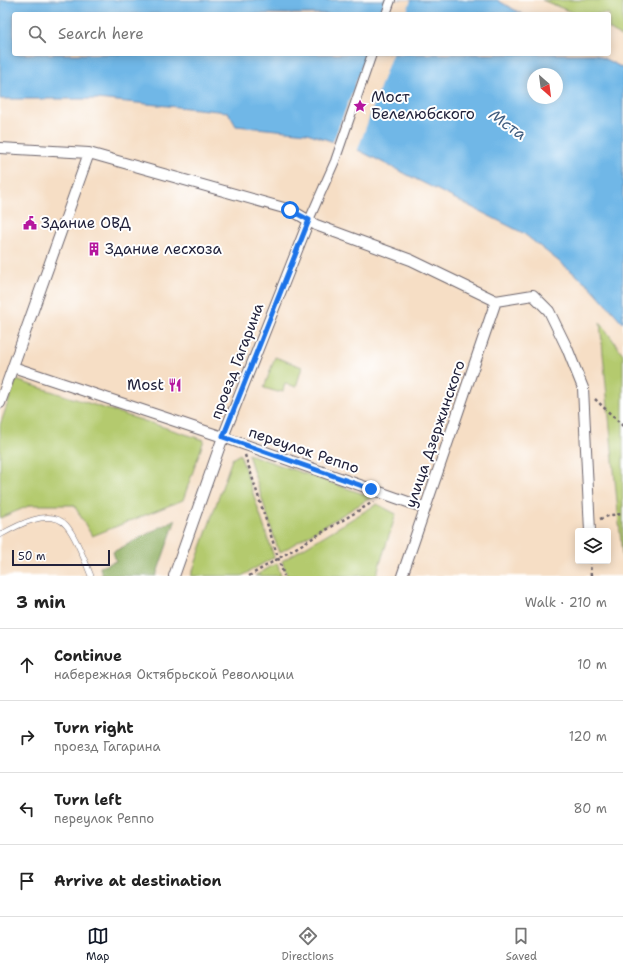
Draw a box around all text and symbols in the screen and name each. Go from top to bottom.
search box [12,12,611,56]
icon: search [26,23,48,45]
text: Search here [58,24,144,44]
north arrow [527,68,563,104]
place label: Мост Белелюбского [371,87,475,124]
place icon: Мост Белелюбского [352,98,368,114]
water label: Мста [485,104,531,145]
route start [281,201,299,219]
place label: Здание ОВД [41,213,132,233]
public building icon: Здание ОВД [22,215,38,231]
place label: Здание лесхоза [105,239,222,259]
building icon: Здание лесхоза [86,241,102,257]
street label: проезд Гагарина [206,299,269,422]
street label: улица Дзержинского [400,358,470,510]
place label: Most [127,375,164,395]
restaurant icon: Most [167,377,183,393]
street label: переулок Реппо [246,422,362,478]
route end [362,480,380,498]
map controls [575,528,611,564]
button: layers [575,528,611,564]
scale bar [12,548,110,567]
text: 50 m [18,549,46,564]
text: 3 min [16,591,66,613]
text: Walk · 210 m [525,594,607,611]
text: Continue [54,646,122,666]
icon: ahead [16,654,38,676]
text: 10 m [577,656,607,673]
text: набережная Октябрьской Революции [54,666,294,683]
text: Turn right [54,718,134,738]
icon: right [16,726,38,748]
text: 120 m [569,728,607,745]
text: проезд Гагарина [54,738,161,755]
text: Turn left [54,790,122,810]
icon: left [16,798,38,820]
text: 80 m [573,800,607,817]
text: переулок Реппо [54,810,154,827]
icon: arrive [16,870,38,892]
text: Arrive at destination [54,871,222,891]
tab: Map [86,925,110,964]
tab: Directions [281,925,334,964]
tab: Saved [506,925,537,964]

